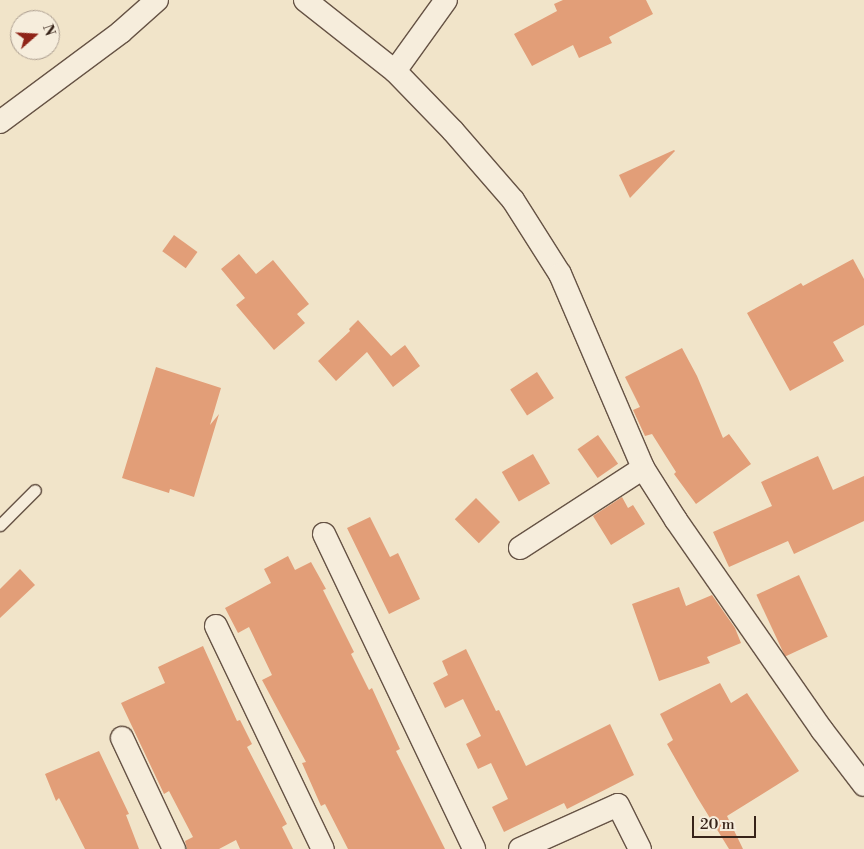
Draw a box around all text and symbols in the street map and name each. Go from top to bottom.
north arrow [10,10,60,60]
text: N [38,22,59,39]
scale bar [694,806,758,838]
text: 20 m [700,815,735,834]

